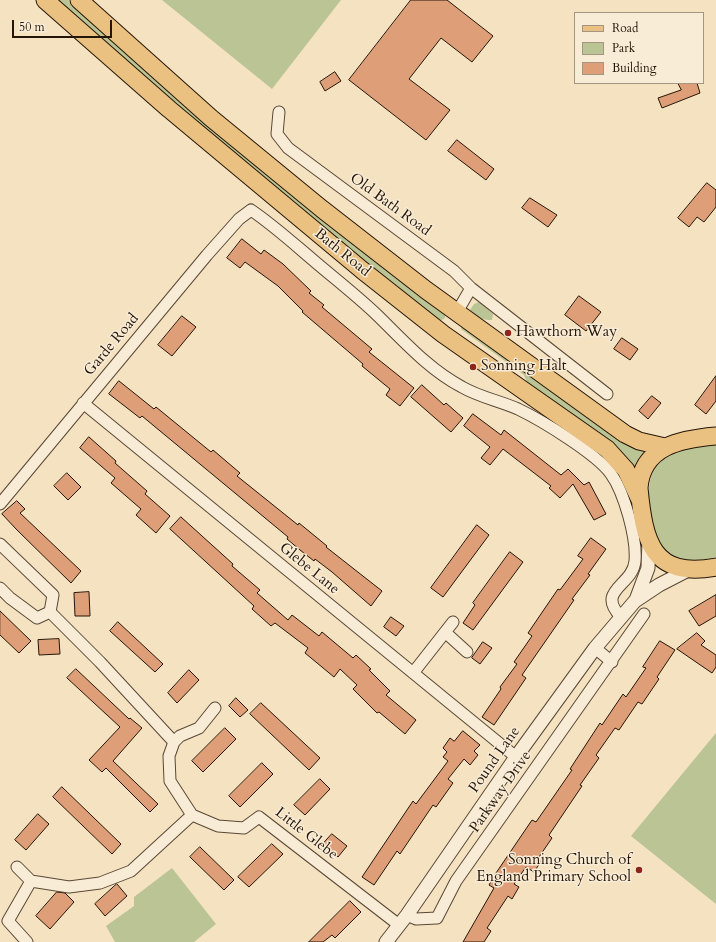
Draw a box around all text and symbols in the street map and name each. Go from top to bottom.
scale bar [14,12,114,38]
legend [574,12,704,84]
text: 50 m [19,19,45,35]
text: Road [612,20,638,36]
text: Park [612,40,635,56]
text: Building [612,60,656,76]
street label: Old Bath Road [346,170,434,240]
street label: Bath Road [310,225,374,281]
street label: Garde Road [81,310,143,380]
place label: Hawthorn Way [516,324,617,342]
marker: Hawthorn Way [503,328,513,338]
place label: Sonning Halt [481,358,566,376]
marker: Sonning Halt [468,362,478,372]
street label: Glebe Lane [275,539,343,599]
street label: Pound Lane [466,723,524,797]
street label: Parkway Drive [466,748,536,836]
street label: Little Glebe [271,804,341,864]
place label: Sonning Church of England Primary School [476,852,631,887]
marker: Sonning Church of England Primary School [634,865,644,875]

